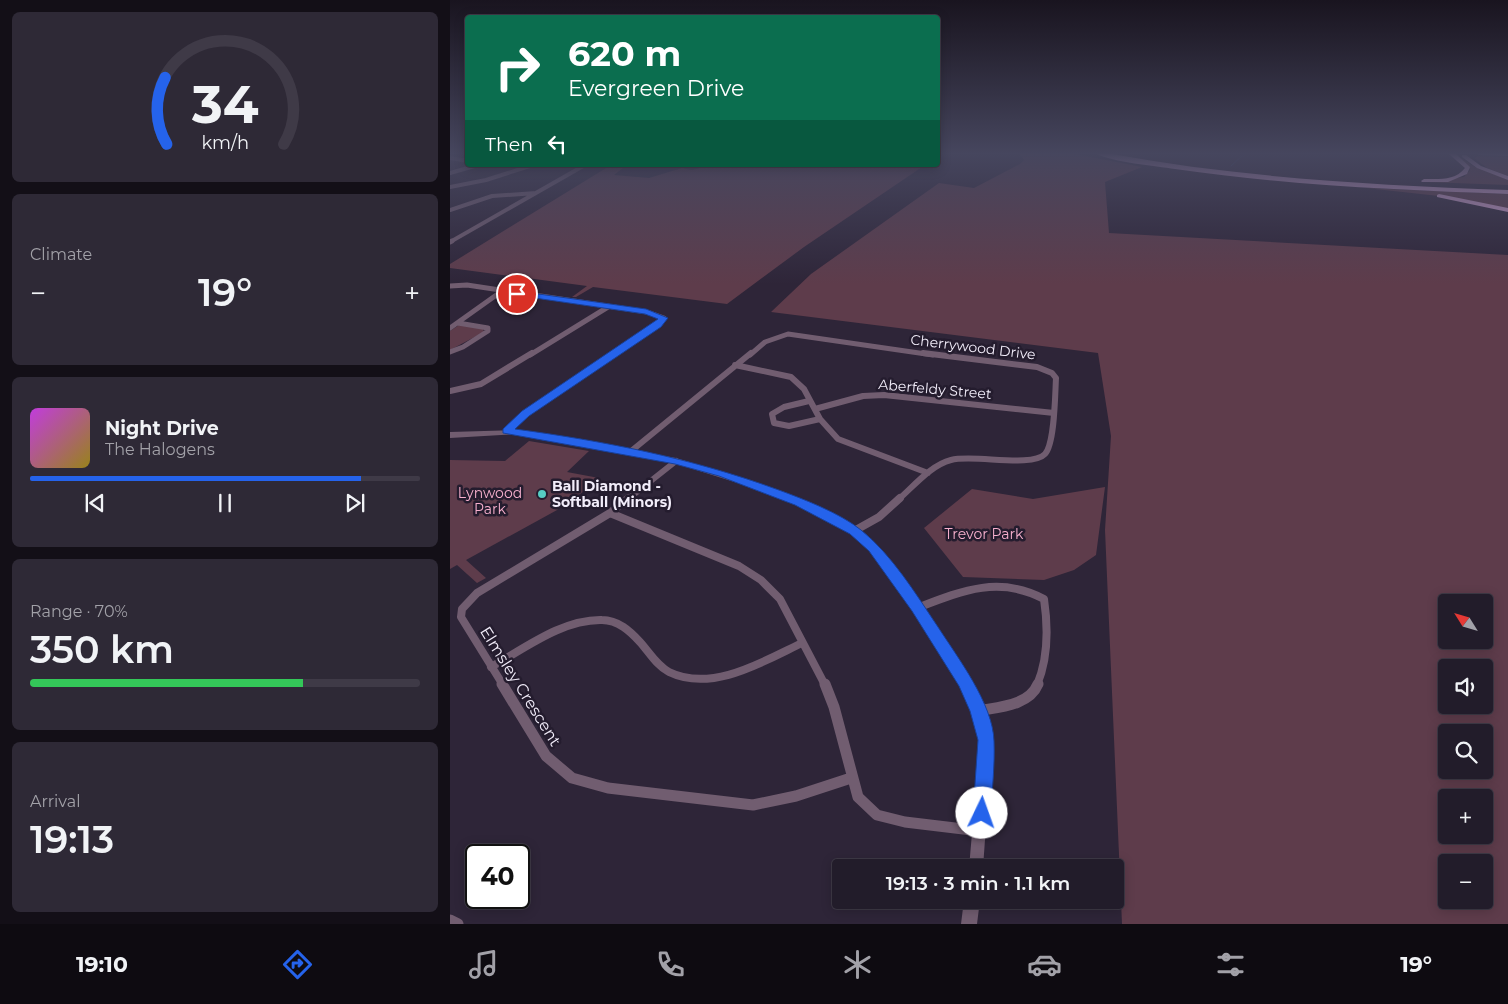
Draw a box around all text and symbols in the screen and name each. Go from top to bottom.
text: 620 m [568,32,681,75]
icon: right [485,35,550,100]
text: 34 [191,73,258,136]
text: Evergreen Drive [568,75,744,102]
icon: left [543,130,571,158]
text: km/h [201,132,249,153]
text: Then [485,133,533,156]
text: Climate [30,245,92,264]
text: 19° [198,269,252,316]
pin [496,273,538,315]
text: − [30,276,46,310]
text: + [404,276,420,310]
icon: arrive [503,280,531,308]
street label: Cherrywood Drive [909,330,1037,364]
street label: Aberfeldy Street [878,375,993,403]
text: Night Drive [105,417,219,440]
text: The Halogens [105,440,215,459]
place label: Ball Diamond - Softball (Minors) [552,477,672,511]
park label: Lynwood Park [458,484,522,518]
marker: Ball Diamond - Softball (Minors) [536,488,548,500]
icon: previous [81,489,109,517]
icon: pause [211,489,239,517]
icon: next [341,489,369,517]
park label: Trevor Park [944,525,1024,543]
north arrow [1438,594,1492,649]
map controls [1438,594,1493,909]
text: Range · 70% [30,602,128,621]
street label: Elmsley Crescent [476,623,565,750]
text: 350 km [30,626,174,673]
button: sound [1438,659,1493,714]
button: search [1438,724,1493,779]
position arrow [955,786,1007,838]
button: + [1438,789,1493,844]
text: Arrival [30,792,80,811]
text: 19:13 [30,816,114,863]
speed limit sign: 40 [465,844,530,909]
button: − [1438,854,1493,909]
text: 19:13 · 3 min · 1.1 km [886,872,1070,895]
icon: directions [280,947,315,982]
icon: music [466,947,501,982]
icon: phone [653,947,688,982]
icon: climate [840,947,875,982]
icon: car [1027,947,1062,982]
icon: filters [1213,947,1248,982]
text: 19:10 [76,951,128,978]
text: 19° [1400,951,1432,978]

